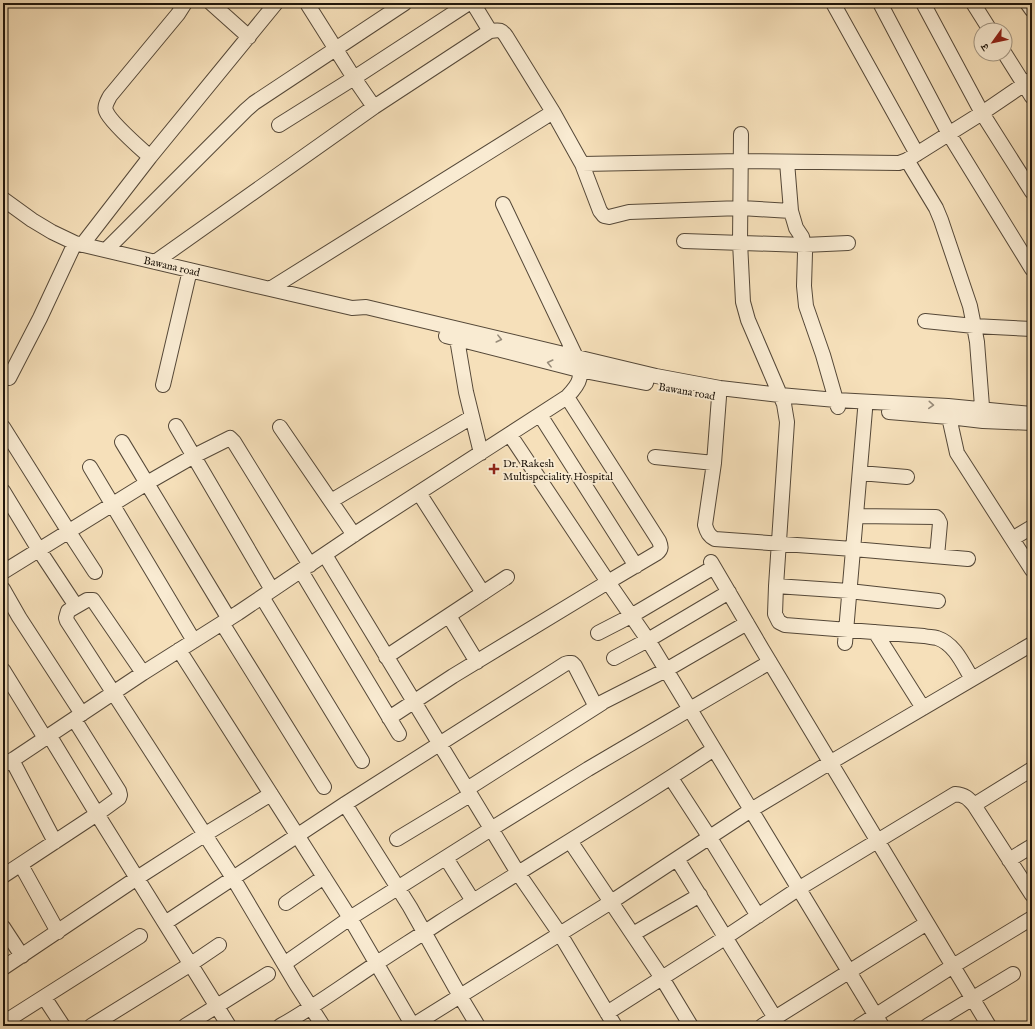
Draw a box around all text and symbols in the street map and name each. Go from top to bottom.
north arrow [973,22,1013,62]
text: उ [977,40,993,54]
street label: Bawana road [142,254,201,280]
one-way arrow [495,334,502,343]
one-way arrow [547,359,553,367]
street label: Bawana road [657,380,716,404]
one-way arrow [928,400,934,409]
place label: Dr. Rakesh Multispeciality Hospital [503,457,613,484]
marker: Dr. Rakesh Multispeciality Hospital [488,463,500,475]

